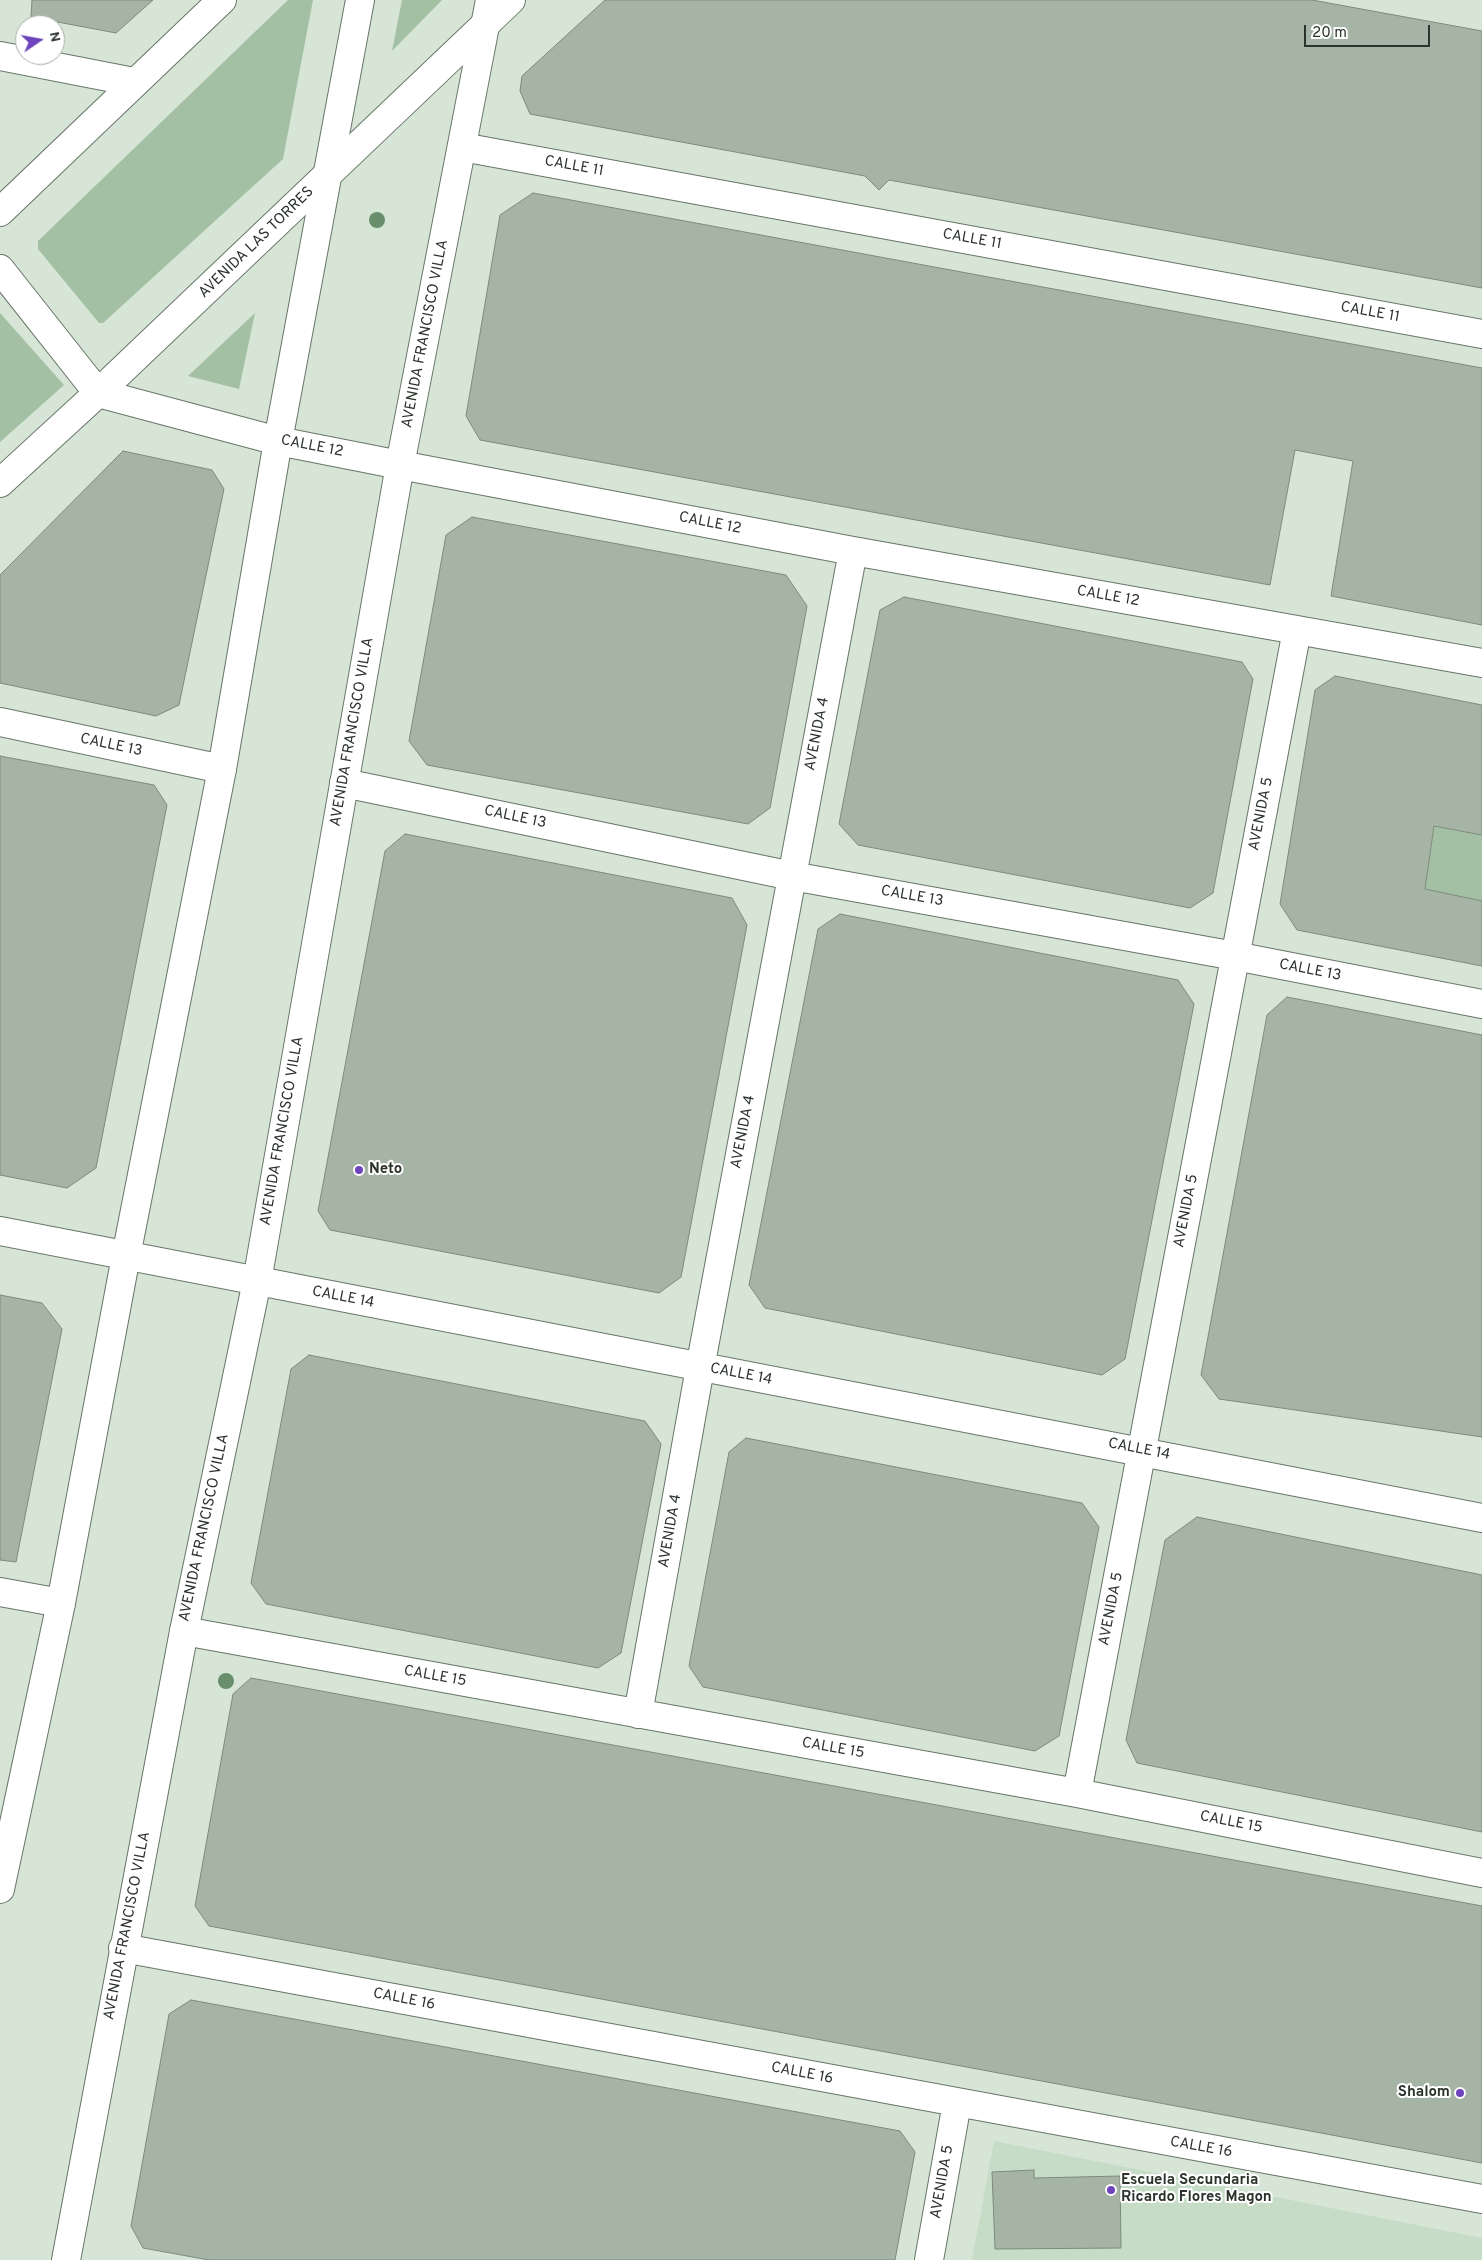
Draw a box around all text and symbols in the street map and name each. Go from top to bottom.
north arrow [15,15,65,65]
scale bar [1307,15,1433,47]
text: 20 m [1312,24,1347,43]
text: N [45,30,64,44]
street label: CALLE 11 [543,153,605,181]
street label: AVENIDA LAS TORRES [196,183,318,303]
street label: CALLE 11 [941,226,1003,254]
street label: AVENIDA FRANCISCO VILLA [399,238,453,430]
street label: CALLE 11 [1339,299,1401,327]
street label: CALLE 12 [279,432,345,462]
street label: CALLE 12 [677,509,743,539]
street label: CALLE 12 [1075,583,1141,611]
street label: AVENIDA FRANCISCO VILLA [327,636,379,828]
street label: AVENIDA 4 [802,696,834,772]
street label: CALLE 13 [78,731,144,761]
street label: AVENIDA 5 [1246,776,1278,852]
street label: CALLE 13 [482,803,548,833]
street label: CALLE 13 [879,883,945,911]
street label: CALLE 13 [1277,956,1343,986]
street label: AVENIDA FRANCISCO VILLA [257,1035,309,1227]
street label: AVENIDA 4 [728,1094,760,1170]
place label: Neto [369,1161,402,1179]
marker: Neto [353,1164,365,1176]
street label: AVENIDA 5 [1171,1173,1203,1249]
street label: CALLE 14 [310,1283,376,1313]
street label: CALLE 14 [708,1360,774,1390]
street label: AVENIDA FRANCISCO VILLA [176,1432,234,1624]
street label: CALLE 14 [1106,1435,1172,1465]
street label: AVENIDA 4 [656,1493,686,1569]
street label: AVENIDA 5 [1096,1571,1128,1647]
street label: CALLE 15 [402,1663,468,1691]
street label: CALLE 15 [800,1735,866,1763]
street label: CALLE 15 [1198,1808,1264,1838]
street label: AVENIDA FRANCISCO VILLA [101,1830,155,2022]
street label: CALLE 16 [371,1985,437,2015]
street label: CALLE 16 [769,2059,835,2089]
place label: Shalom [1398,2084,1450,2102]
marker: Shalom [1454,2087,1466,2099]
street label: CALLE 16 [1168,2134,1234,2162]
street label: AVENIDA 5 [928,2144,958,2220]
place label: Escuela Secundaria Ricardo Flores Magon [1121,2172,1272,2207]
marker: Escuela Secundaria Ricardo Flores Magon [1105,2184,1117,2196]

